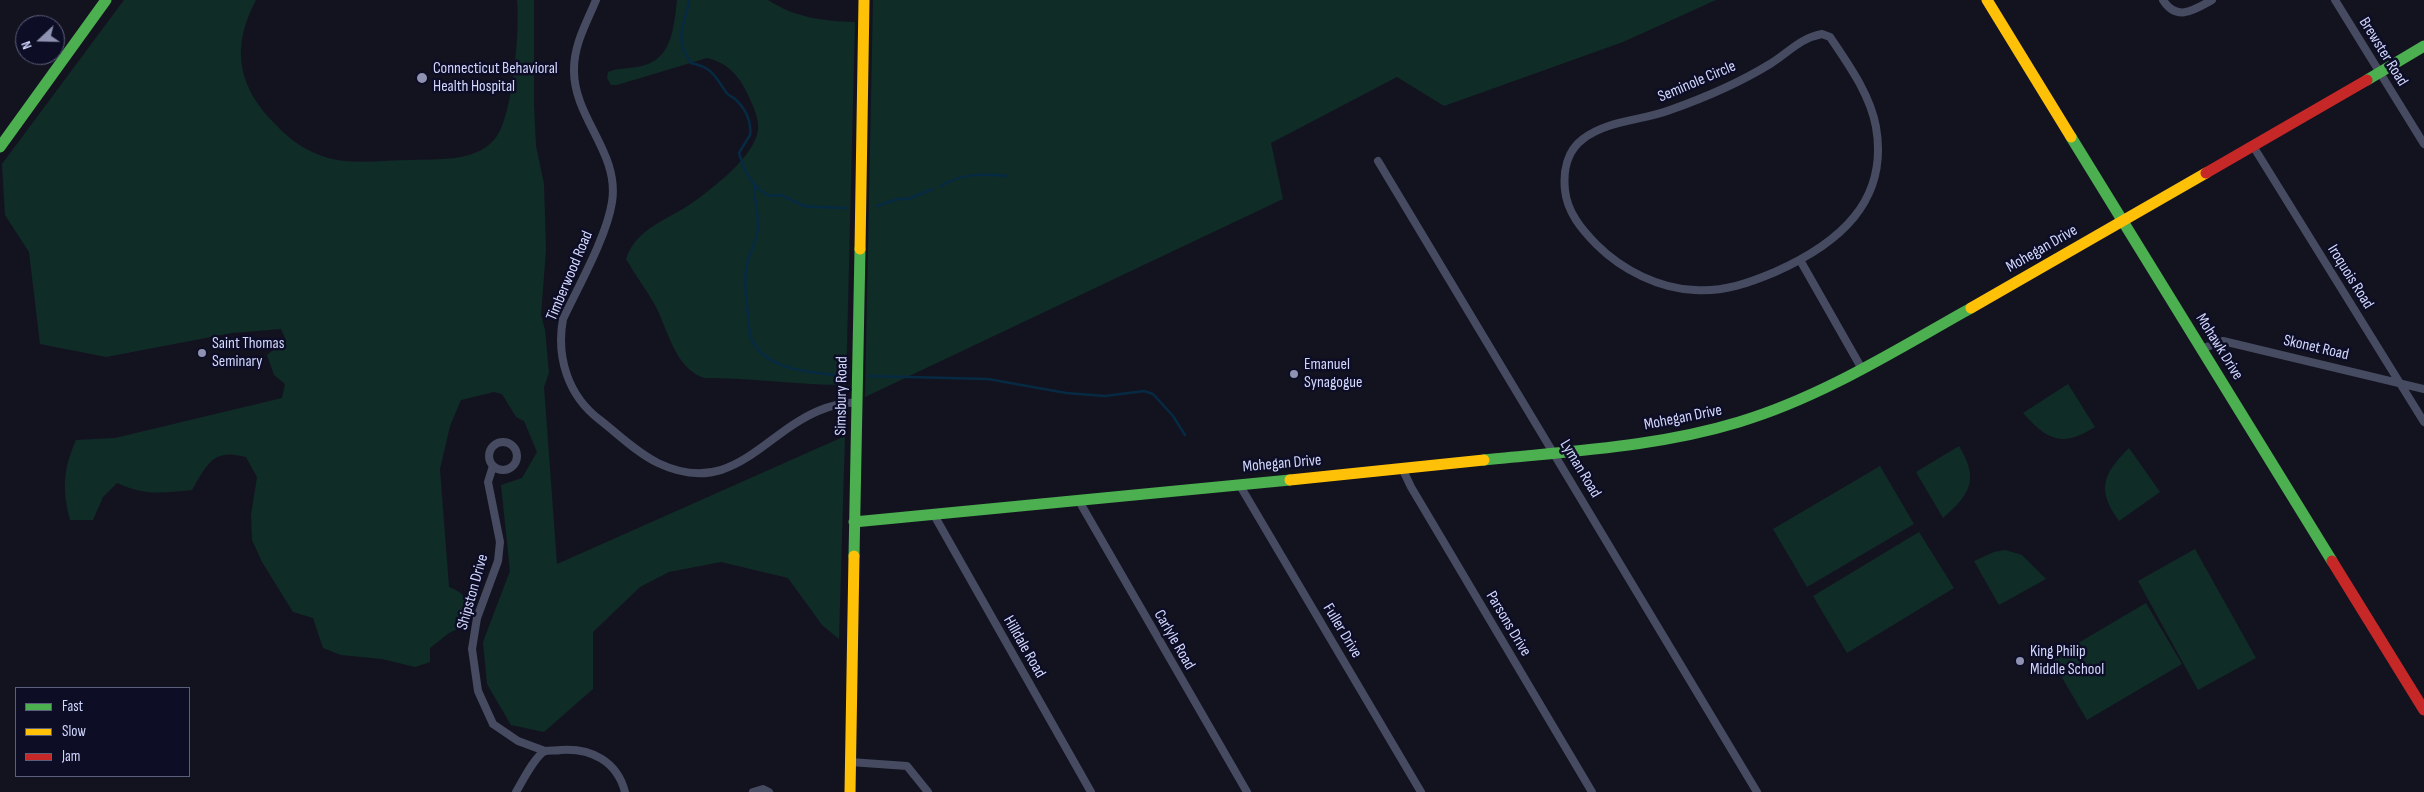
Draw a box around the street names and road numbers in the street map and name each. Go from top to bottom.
street label: Brewster Road [2354,14,2412,90]
street label: Seminole Circle [1655,57,1739,107]
street label: Mohegan Drive [2003,221,2081,277]
street label: Timberwood Road [542,228,598,324]
street label: Iroquois Road [2323,241,2377,313]
street label: Mohawk Drive [2191,310,2247,384]
street label: Skonet Road [2281,331,2351,365]
street label: Simsbury Road [832,356,852,436]
street label: Mohegan Drive [1642,401,1724,435]
street label: Lyman Road [1555,437,1605,501]
street label: Mohegan Drive [1242,451,1322,477]
street label: Shipston Drive [453,552,493,632]
street label: Parsons Drive [1481,588,1535,660]
street label: Fuller Drive [1318,600,1366,662]
street label: Carlyle Road [1149,607,1199,673]
street label: Hilldale Road [999,613,1049,681]

